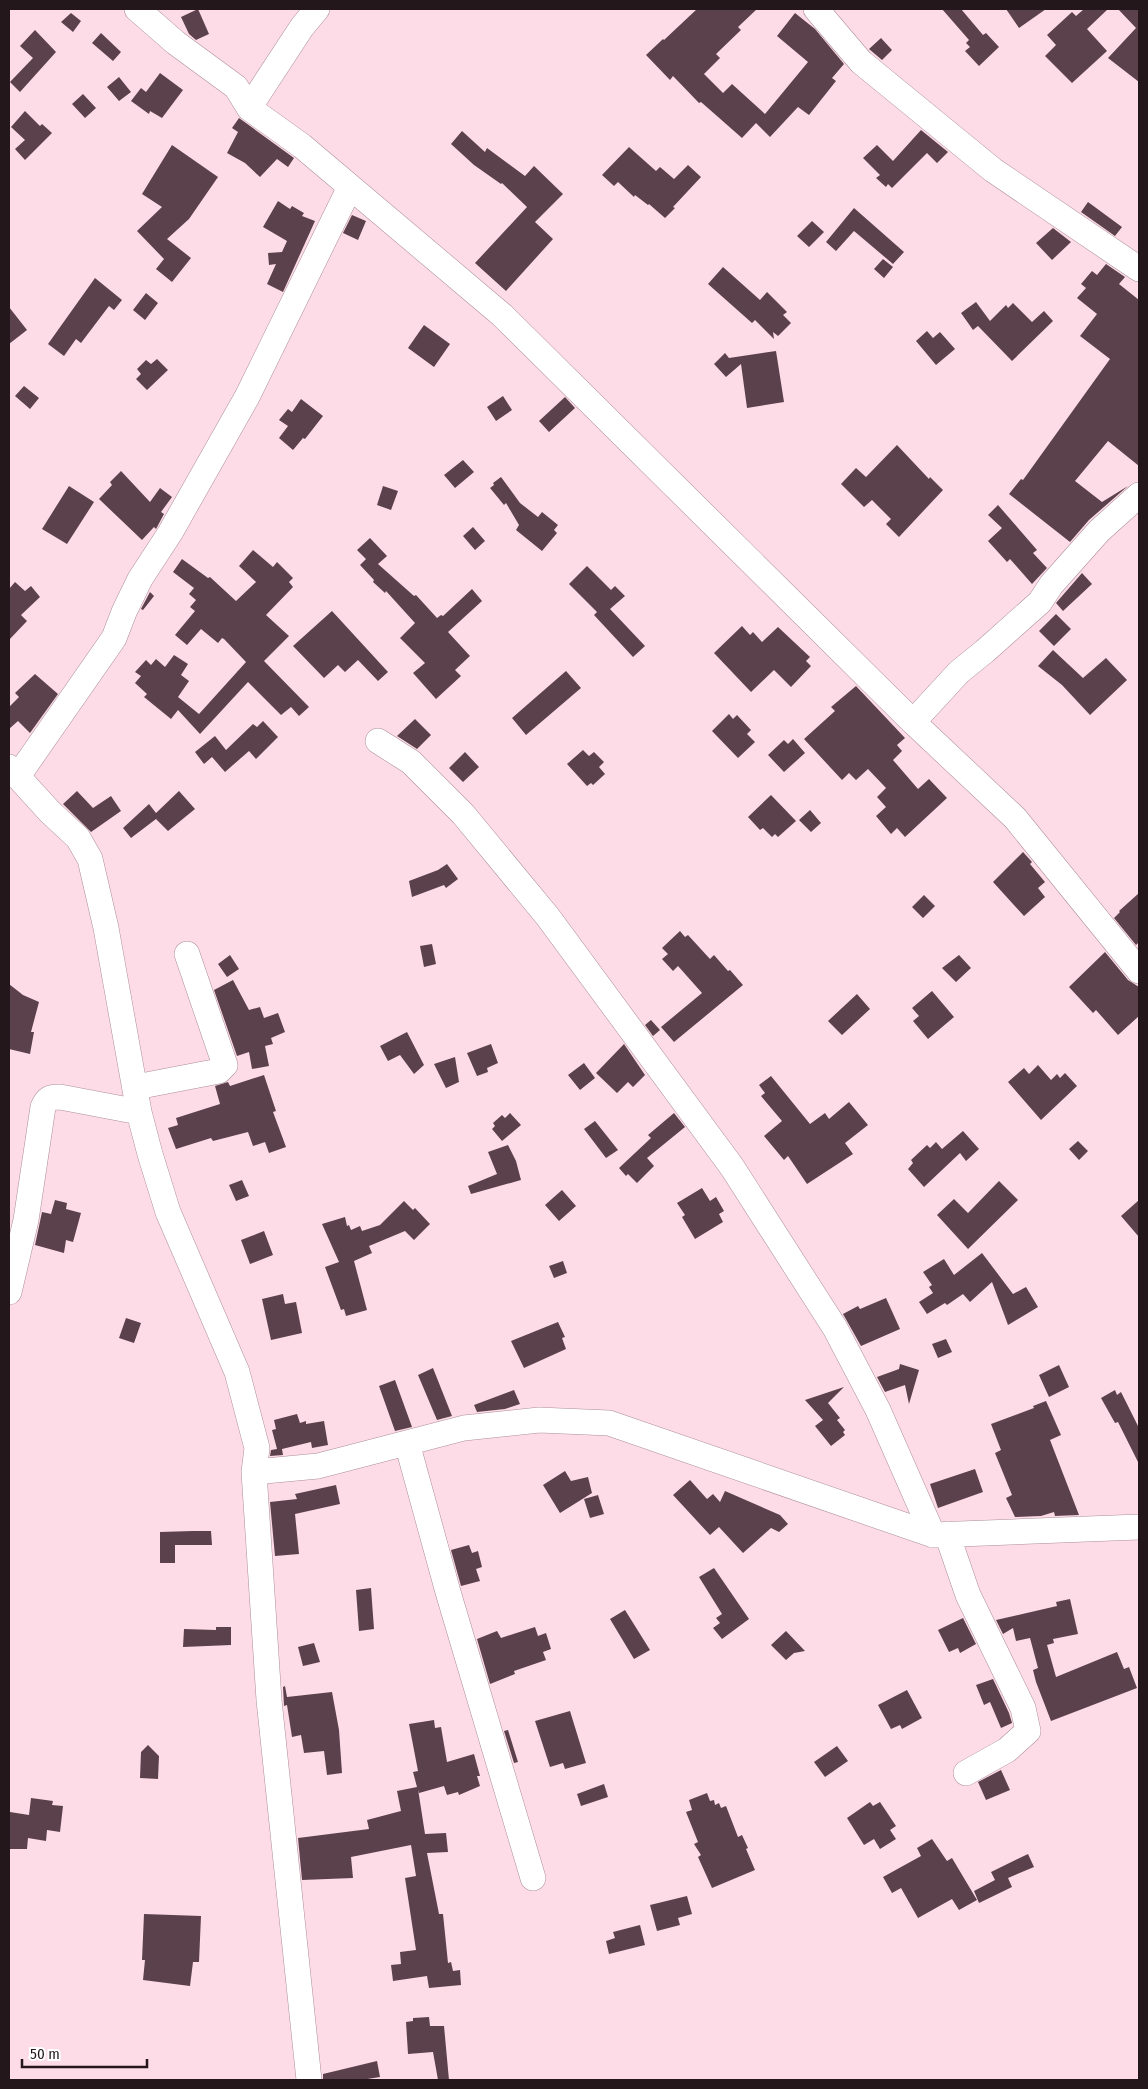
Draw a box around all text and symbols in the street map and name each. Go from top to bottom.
scale bar [22,2036,148,2068]
text: 50 m [30,2045,60,2063]

